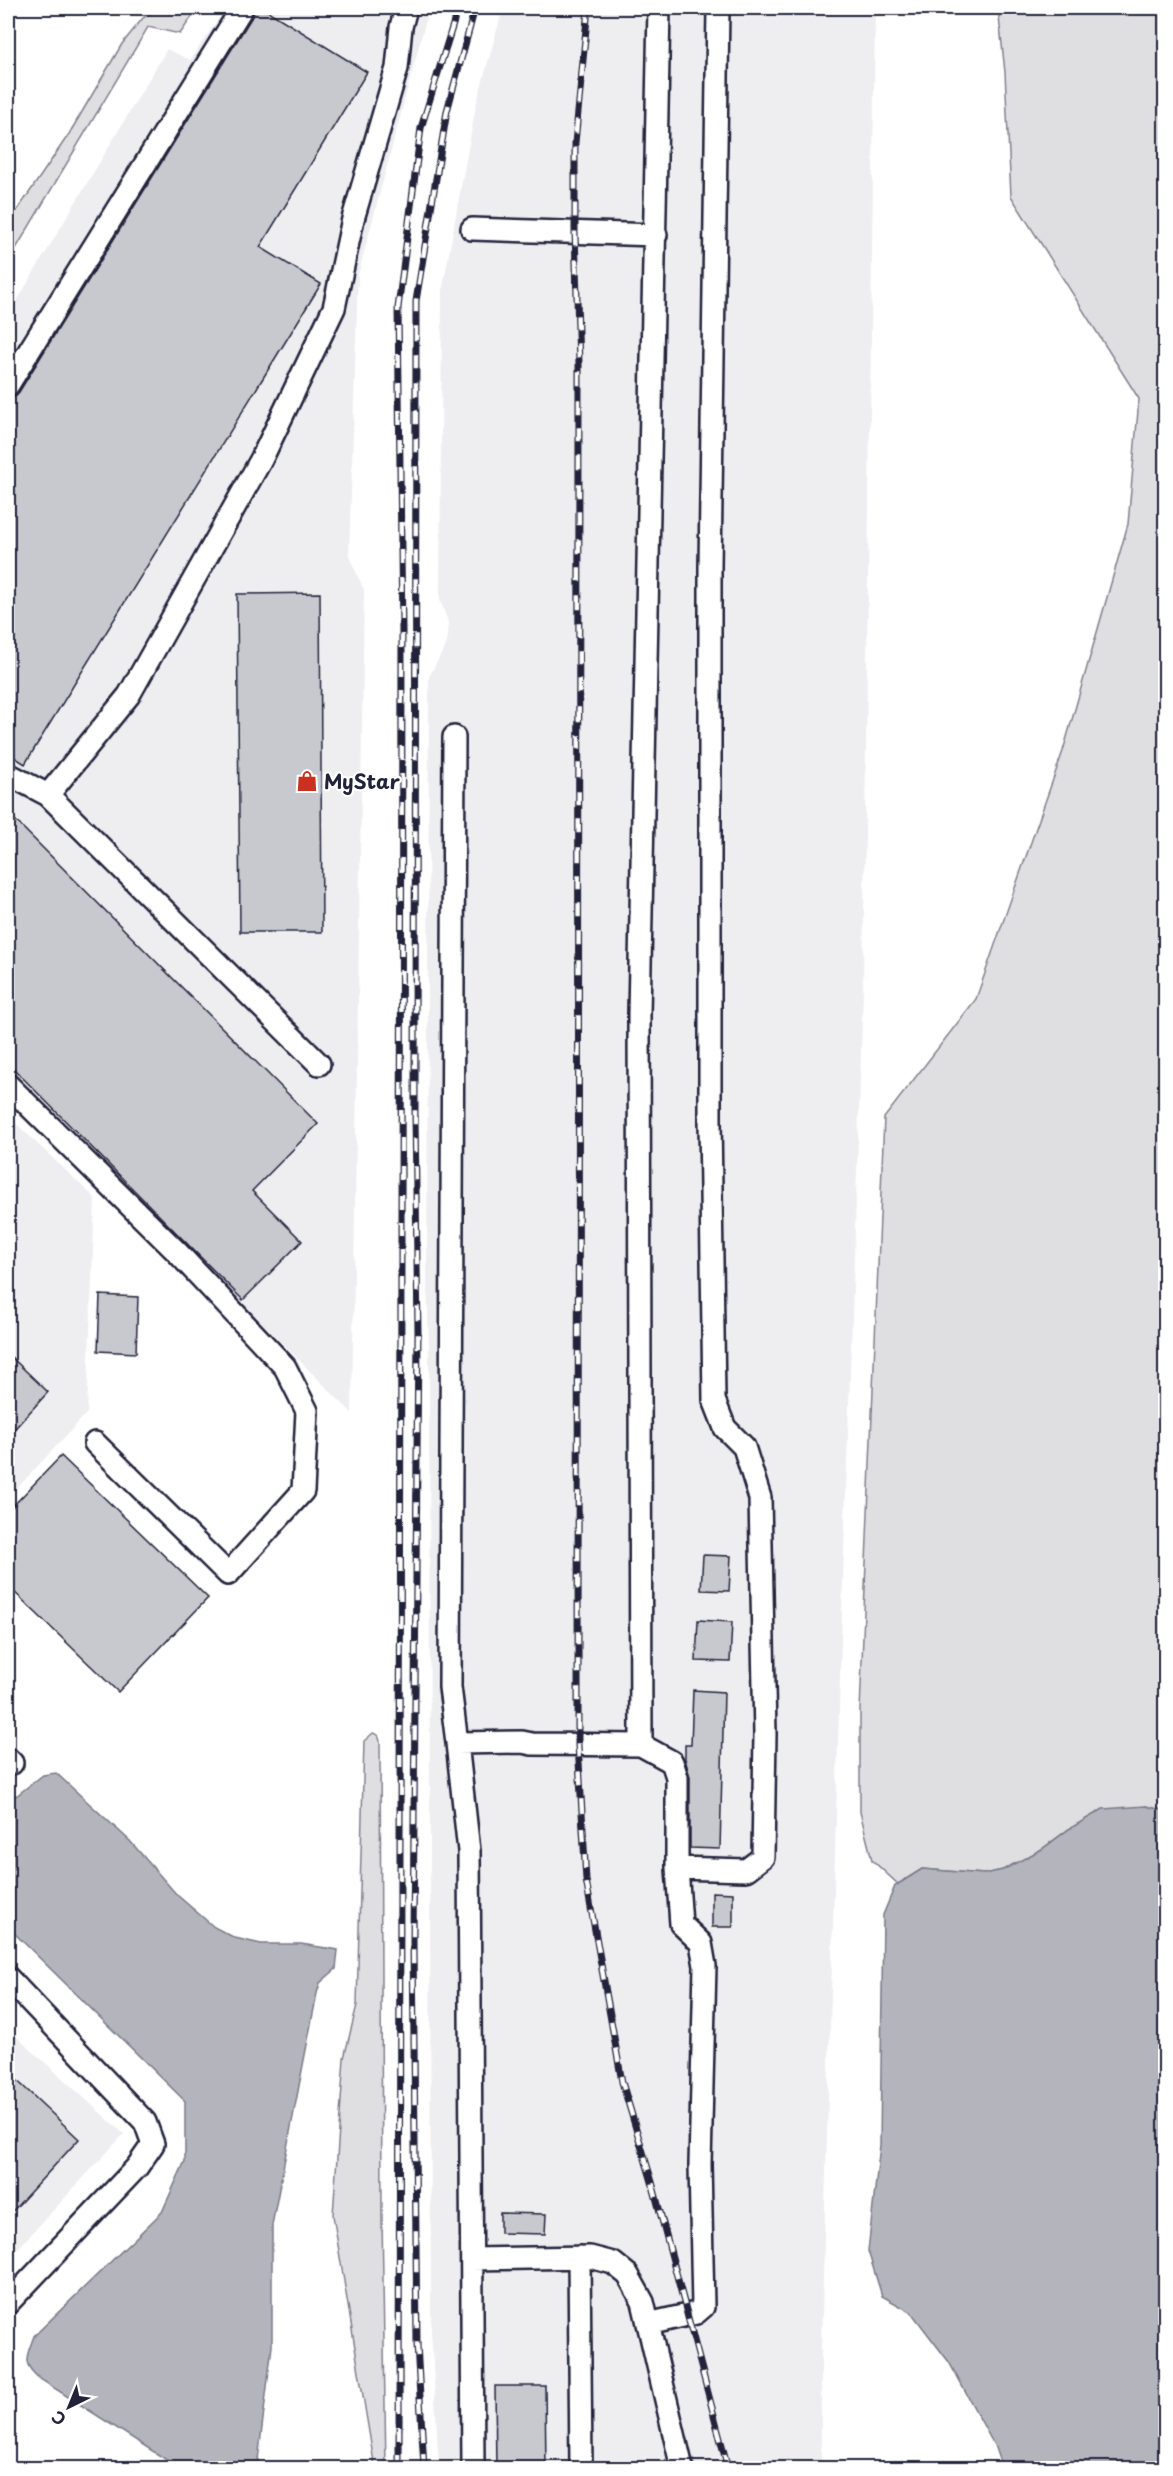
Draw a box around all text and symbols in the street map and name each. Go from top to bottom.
place label: MyStar [324,766,400,796]
shop icon: MyStar [295,769,319,793]
north arrow [39,2377,99,2437]
text: С [45,2406,71,2432]

